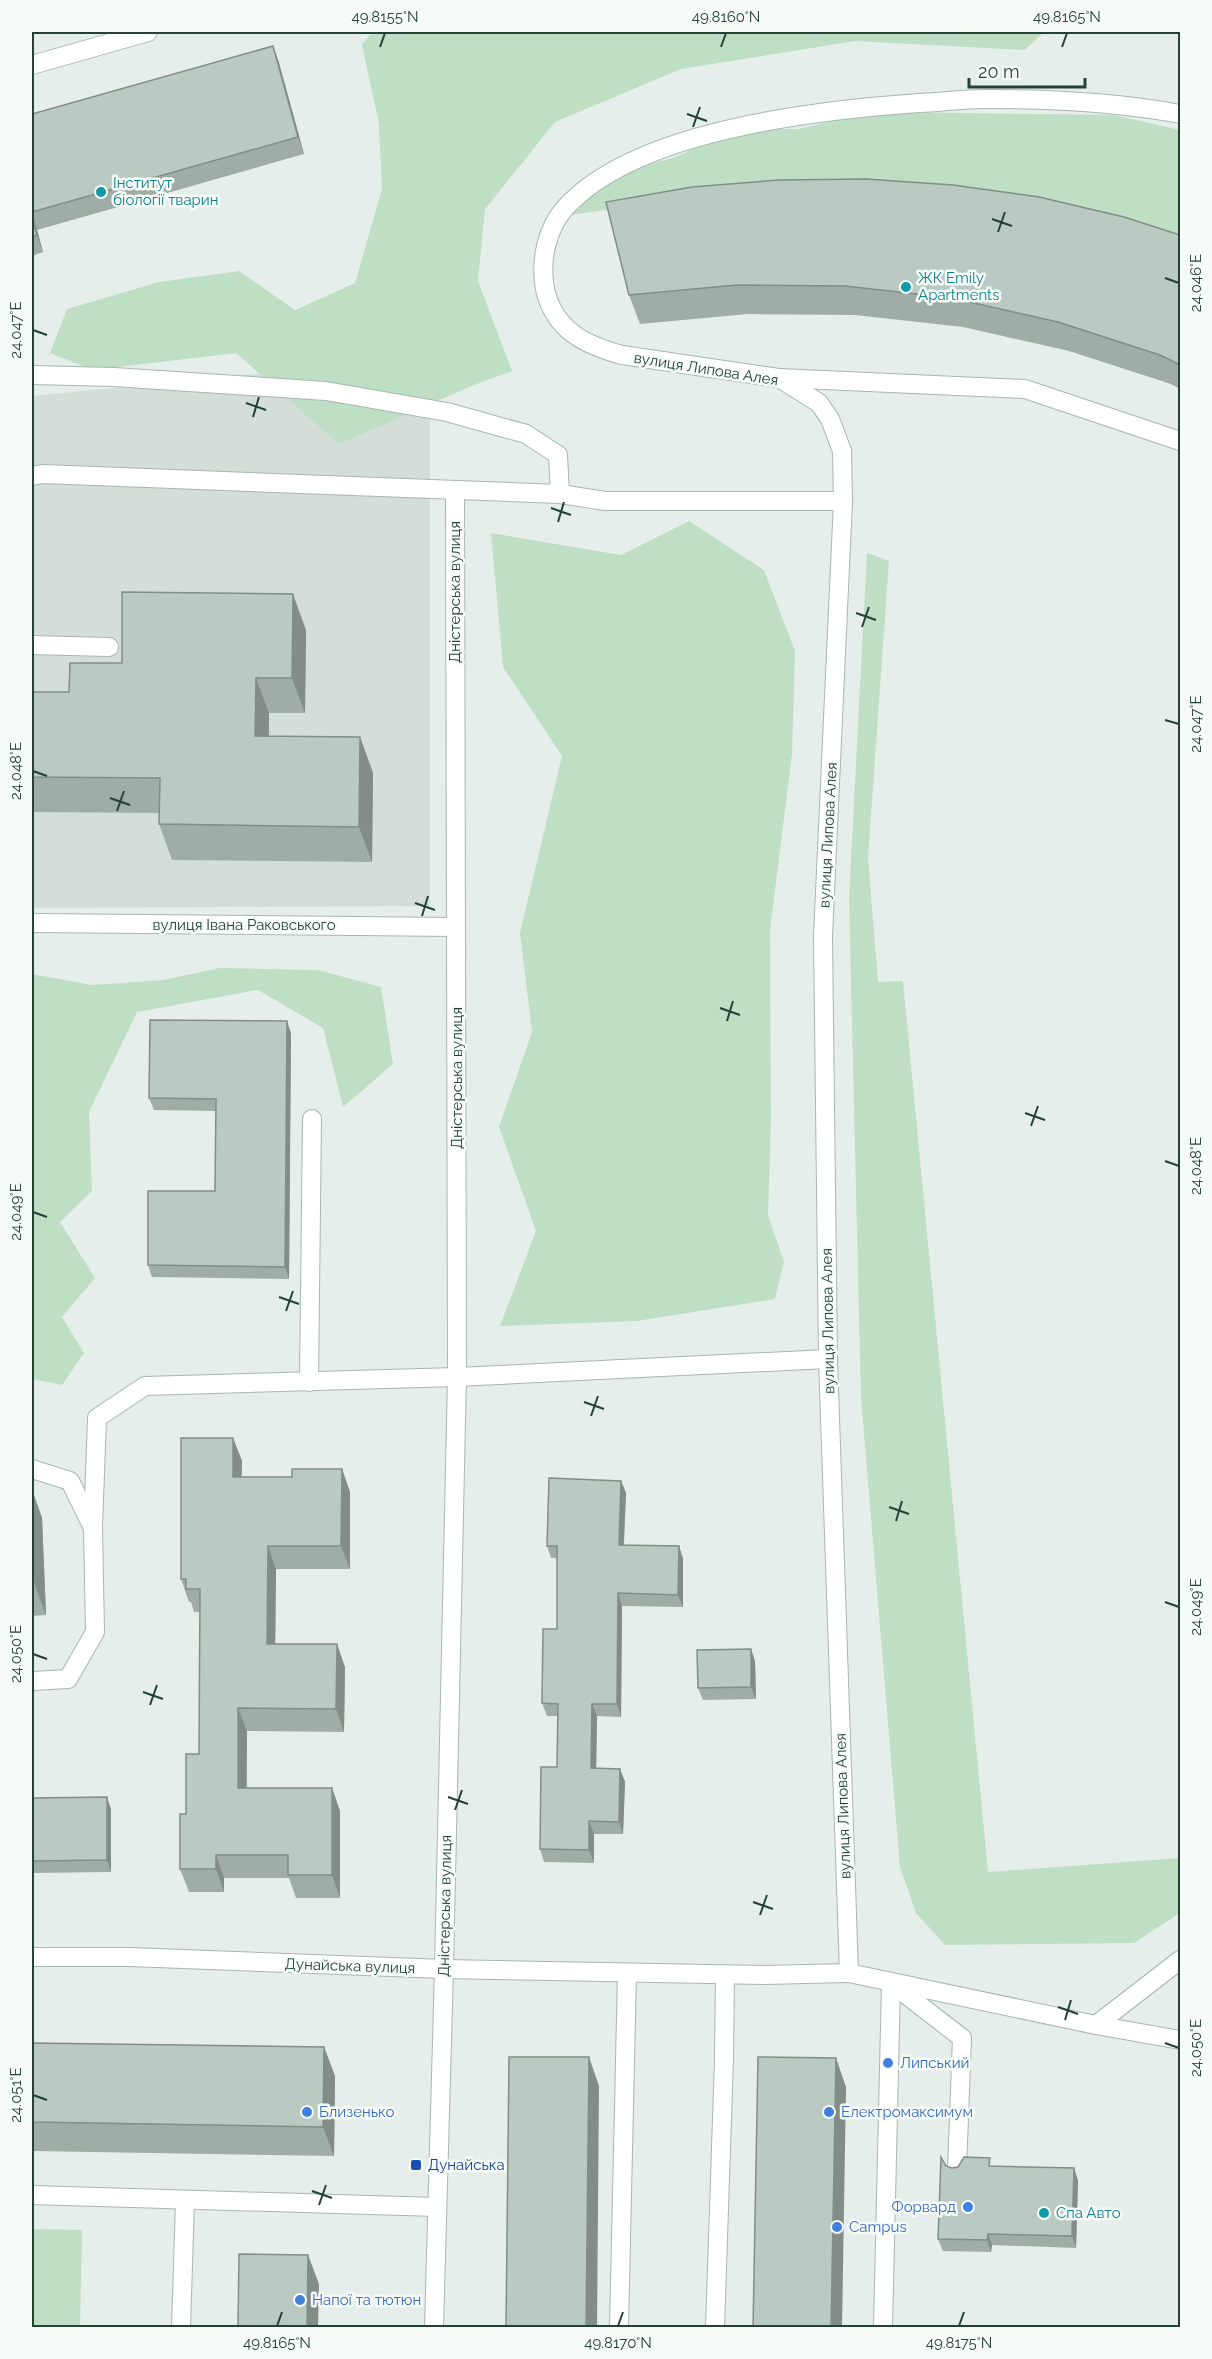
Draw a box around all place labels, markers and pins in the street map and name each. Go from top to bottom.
place label: Інститут біології тварин [113,174,218,209]
marker: Інститут біології тварин [94,185,108,199]
place label: ЖК Emily Apartments [918,269,999,304]
marker: ЖК Emily Apartments [899,280,913,294]
place label: Липський [900,2054,970,2072]
marker: Липський [881,2056,895,2070]
place label: Близенько [319,2103,394,2121]
place label: Електромаксимум [841,2103,973,2121]
marker: Близенько [300,2105,314,2119]
marker: Електромаксимум [822,2105,836,2119]
place label: Дунайська [428,2156,505,2174]
marker: Дунайська [409,2158,423,2172]
place label: Форвард [891,2198,956,2216]
marker: Форвард [961,2200,975,2214]
place label: Спа Авто [1056,2204,1121,2222]
marker: Спа Авто [1037,2206,1051,2220]
place label: Campus [849,2218,907,2236]
marker: Campus [830,2220,844,2234]
place label: Напої та тютюн [312,2291,421,2309]
marker: Напої та тютюн [293,2293,307,2307]

